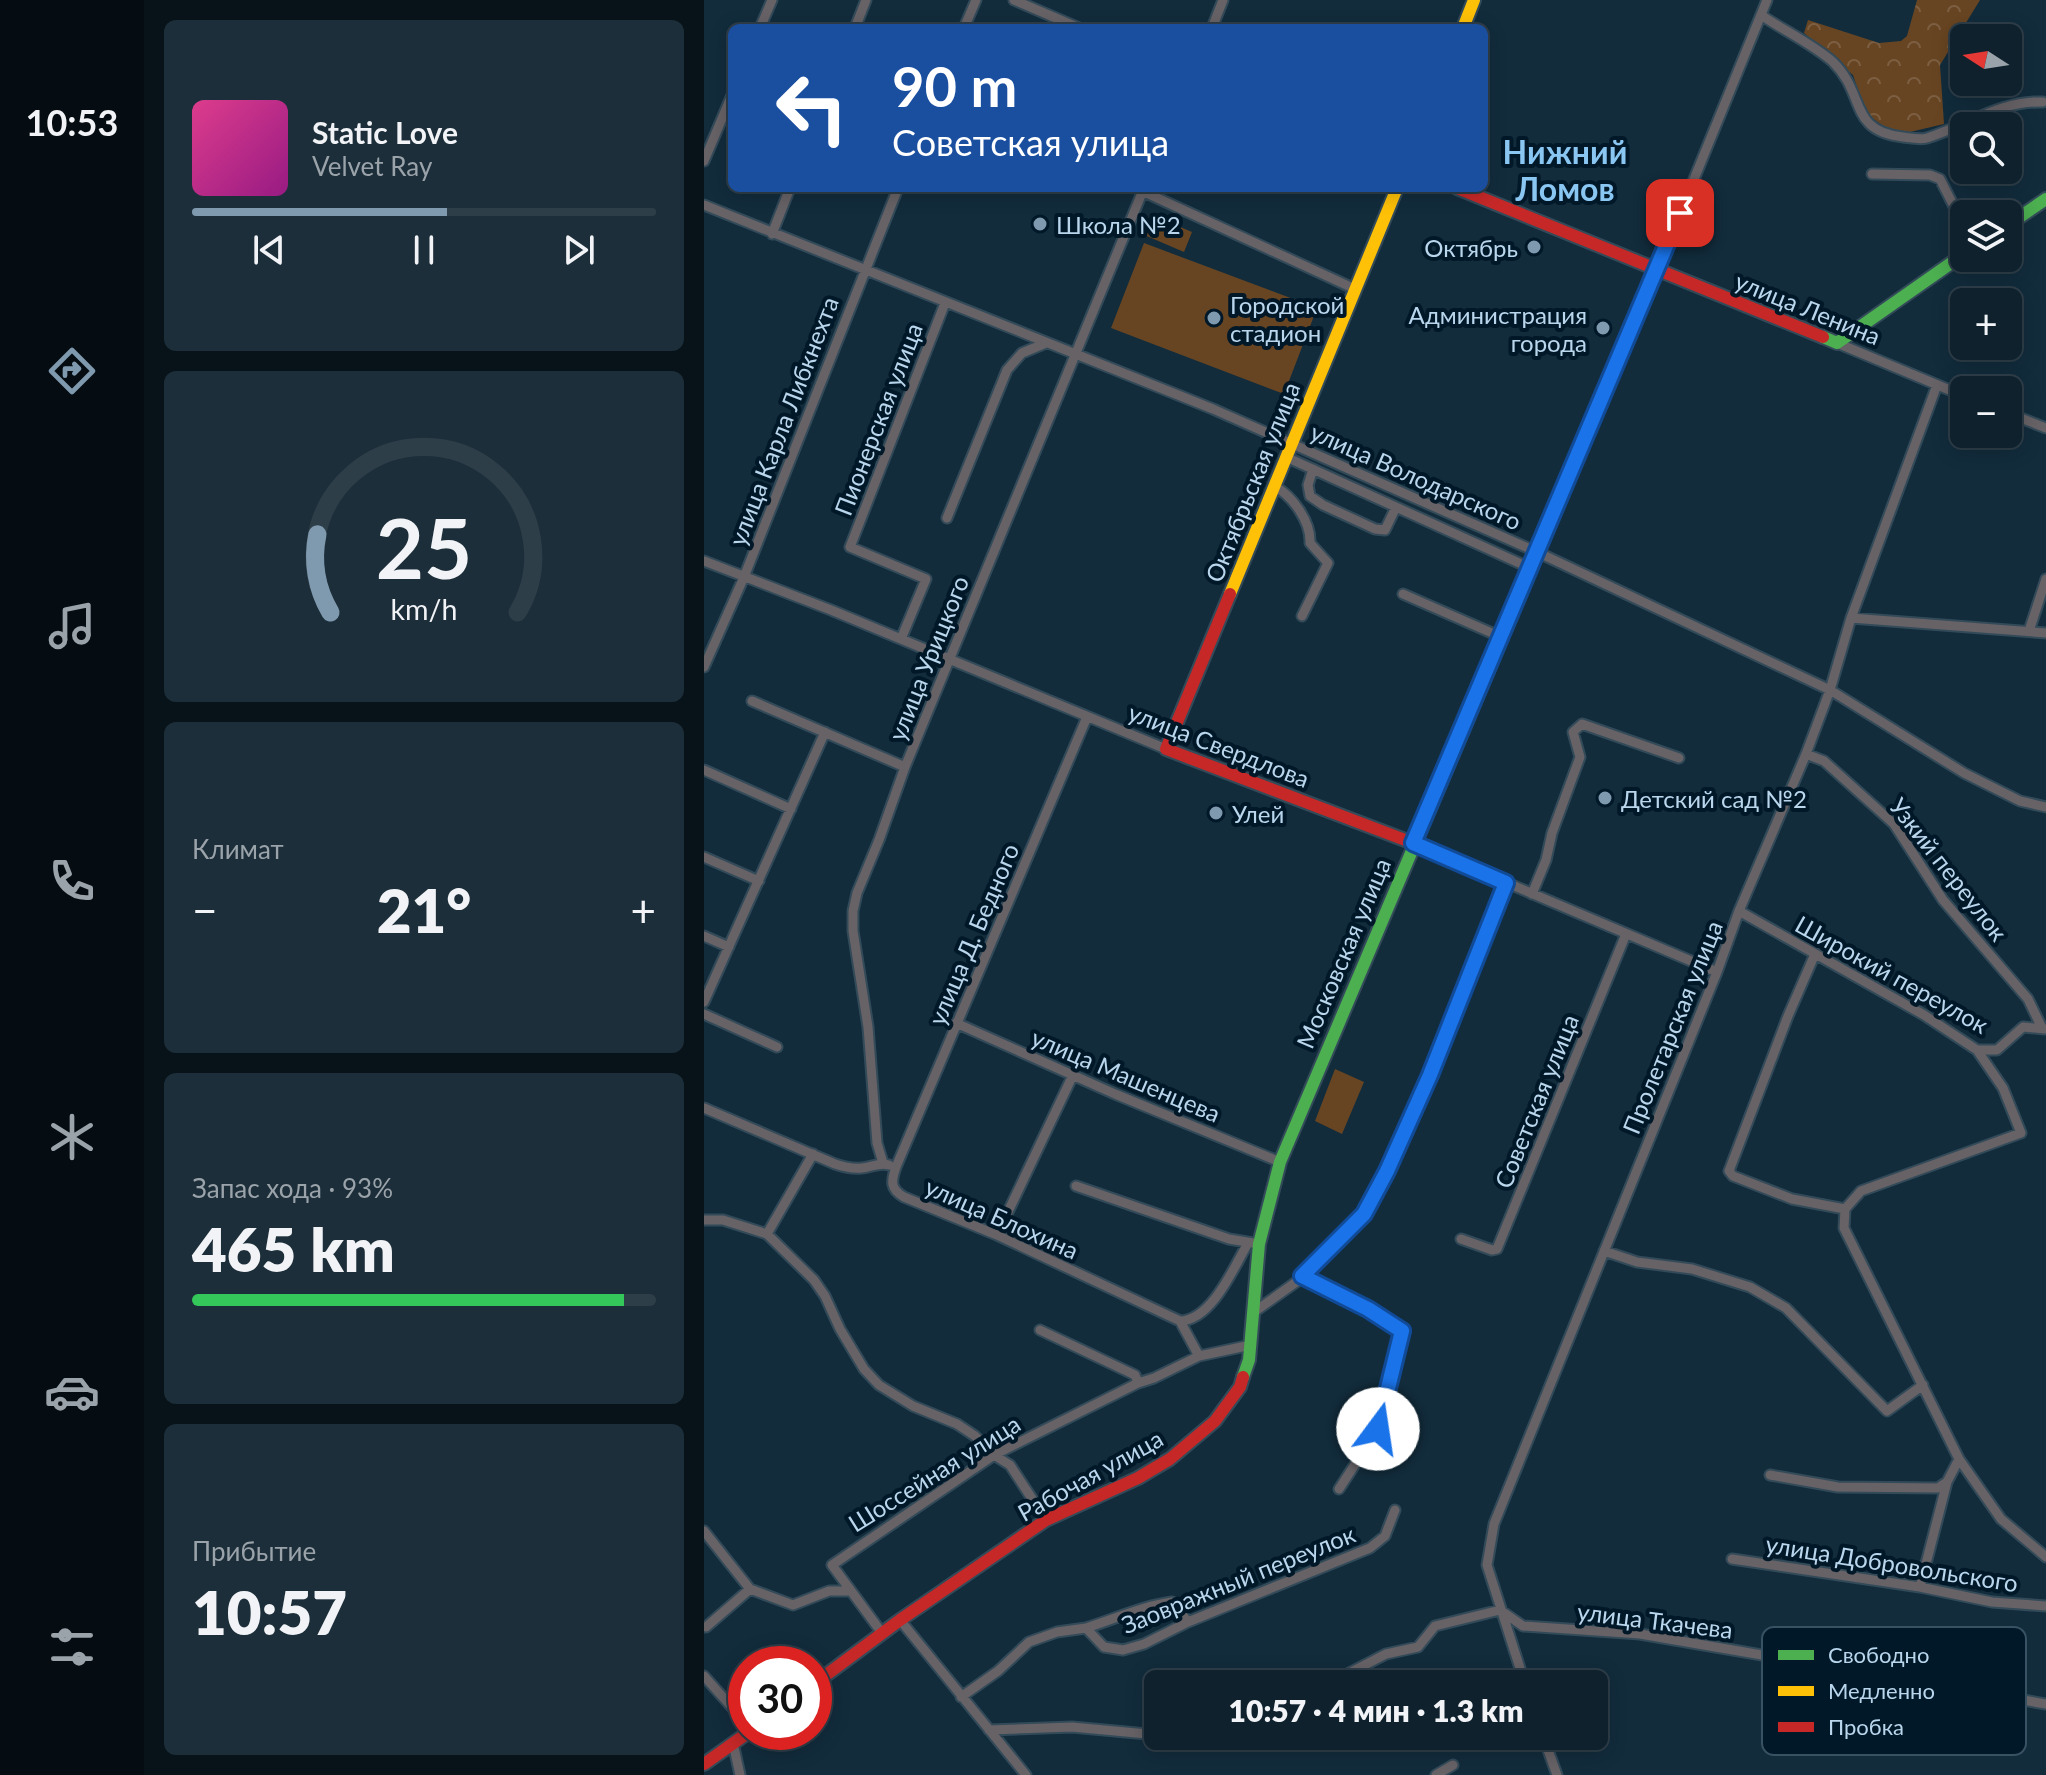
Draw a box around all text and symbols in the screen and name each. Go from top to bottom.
north arrow [1950,24,2022,96]
map controls [1950,24,2022,448]
text: 90 m [892,52,1017,119]
icon: left [760,56,864,160]
text: 10:53 [26,100,118,144]
button: search [1950,112,2022,184]
text: Static Love [312,114,458,150]
text: Советская улица [892,120,1169,164]
district label: Нижний Ломов [1503,132,1627,208]
text: Velvet Ray [312,150,432,182]
pin [1646,179,1714,247]
icon: arrive [1658,191,1702,235]
button: layers [1950,200,2022,272]
place label: Школа №2 [1056,210,1181,239]
marker: Школа №2 [1031,215,1049,233]
icon: previous [247,228,291,272]
icon: pause [402,228,446,272]
icon: next [557,228,601,272]
place label: Октябрь [1424,233,1518,262]
marker: Октябрь [1525,238,1543,256]
street label: улица Ленина [1731,266,1885,350]
button: + [1950,288,2022,360]
place label: Городской стадион [1230,290,1344,347]
street label: улица Карла Либкнехта [722,292,844,550]
place label: Администрация города [1409,300,1587,357]
marker: Городской стадион [1205,309,1223,327]
street label: Пионерская улица [828,319,928,519]
marker: Администрация города [1594,319,1612,337]
icon: directions [44,343,100,399]
button: − [1950,376,2022,448]
street label: Октябрьская улица [1199,378,1305,586]
street label: улица Володарского [1306,416,1526,536]
text: 25 [376,496,472,596]
street label: улица Урицкого [882,571,974,745]
text: km/h [391,592,457,626]
icon: music [44,598,100,654]
street label: улица Свердлова [1124,697,1314,793]
place label: Детский сад №2 [1621,784,1807,813]
marker: Детский сад №2 [1596,789,1614,807]
street label: Узкий переулок [1884,792,2014,947]
place label: Улей [1232,799,1284,828]
marker: Улей [1207,804,1225,822]
text: Климат [192,833,284,865]
street label: улица Д. Бедного [922,839,1024,1029]
icon: phone [44,853,100,909]
street label: Московская улица [1290,854,1396,1052]
text: 21° [377,874,471,946]
text: − [192,884,218,936]
text: + [630,884,656,936]
street label: Широкий переулок [1790,909,1994,1039]
street label: Пролетарская улица [1616,916,1728,1138]
street label: Советская улица [1488,1010,1584,1192]
street label: улица Машенцева [1027,1022,1225,1128]
icon: climate [44,1109,100,1165]
street label: улица Блохина [921,1171,1083,1265]
text: Запас хода · 93% [192,1172,393,1204]
text: 465 km [192,1213,395,1285]
icon: car [44,1364,100,1420]
position arrow [1336,1387,1420,1471]
street label: Шоссейная улица [843,1408,1025,1538]
street label: Рабочая улица [1012,1423,1168,1527]
street label: Заовражный переулок [1117,1519,1360,1639]
street label: улица Добровольского [1764,1529,2020,1597]
text: Прибытие [192,1535,316,1567]
text: 10:57 [192,1576,347,1648]
street label: улица Ткачева [1576,1596,1734,1644]
icon: filters [44,1619,100,1675]
legend [1762,1627,2026,1755]
text: Свободно [1828,1641,1929,1668]
speed limit sign: 30 [728,1646,832,1750]
text: Медленно [1828,1677,1935,1704]
text: 10:57 · 4 мин · 1.3 km [1229,1692,1523,1728]
text: Пробка [1828,1713,1904,1740]

